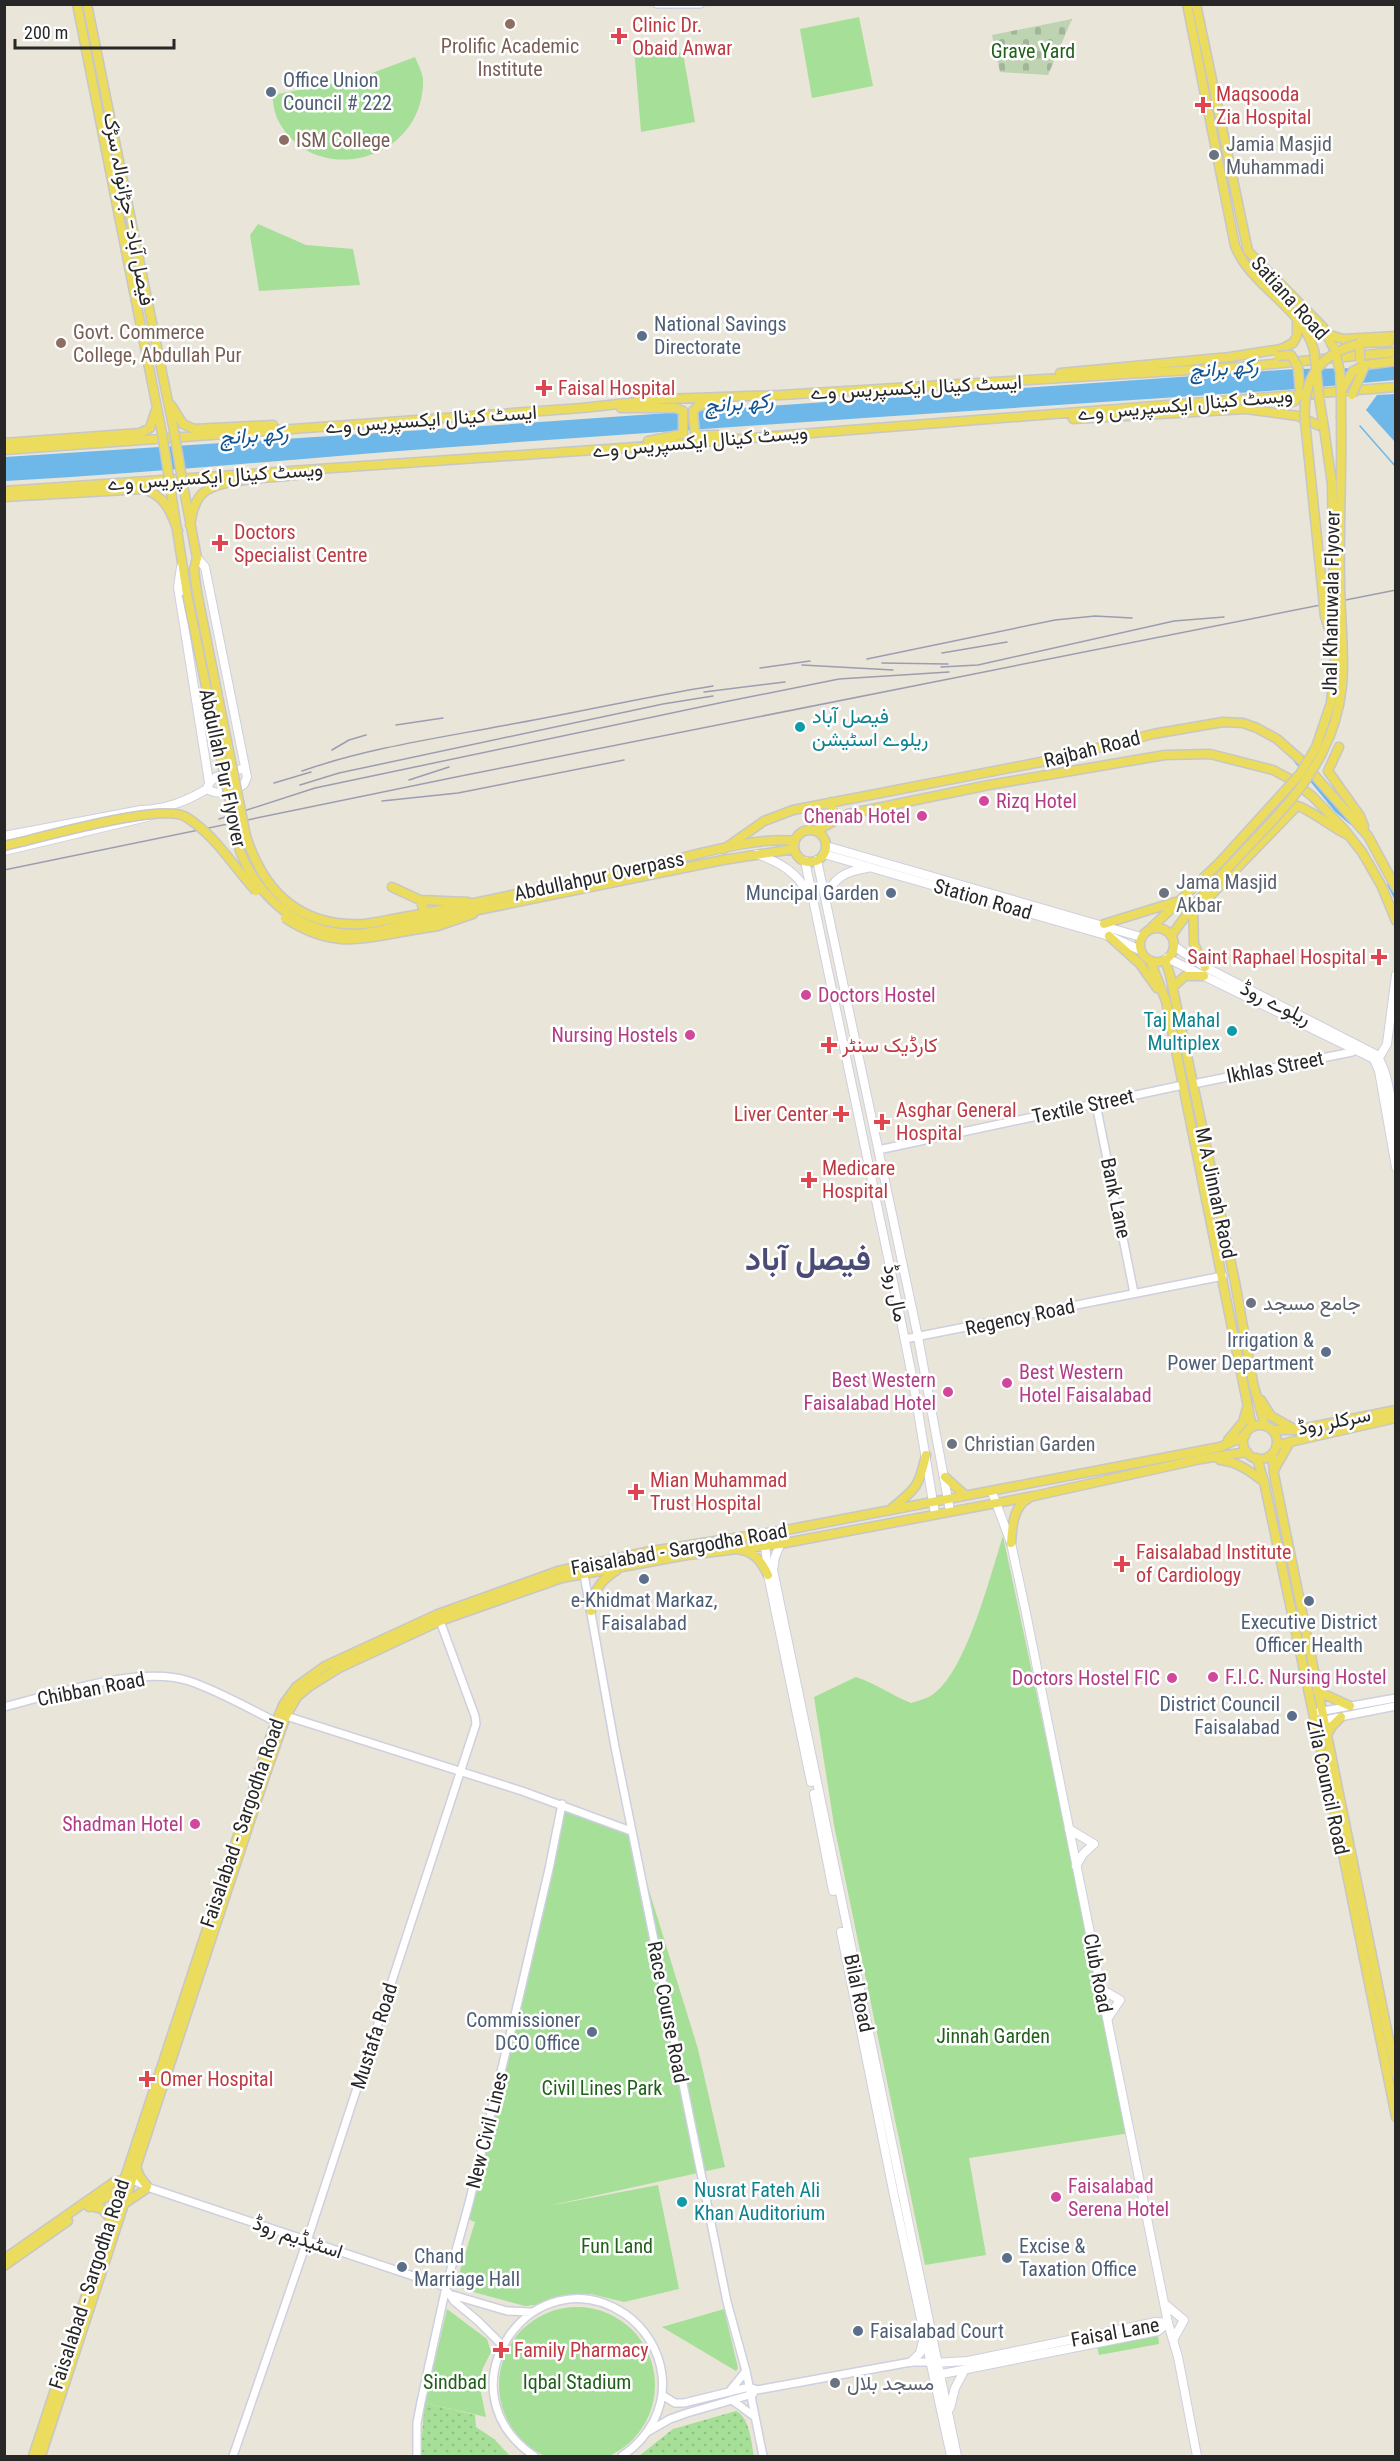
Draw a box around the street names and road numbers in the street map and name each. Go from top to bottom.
street label: فیصل آباد– جڑانوالہ سڑک [97,110,160,308]
street label: Satiana Road [1246,251,1334,345]
street label: ایسٹ کینال ایکسپریس وے [809,369,1023,407]
street label: ویسٹ کینال ایکسپریس وے [1076,383,1294,427]
street label: ایسٹ کینال ایکسپریس وے [324,400,538,440]
street label: ویسٹ کینال ایکسپریس وے [591,420,809,464]
street label: ویسٹ کینال ایکسپریس وے [106,456,324,498]
street label: Jhal Khanuwala Flyover [1317,510,1345,696]
street label: Abdullah Pur Flyover [194,686,252,850]
street label: Rajbah Road [1041,725,1143,773]
street label: Abdullahpur Overpass [512,846,686,906]
street label: Station Road [931,874,1035,924]
street label: ریلوے روڈ [1236,976,1315,1031]
street label: Ikhlas Street [1224,1046,1326,1088]
street label: Textile Street [1030,1083,1136,1129]
street label: M A Jinnah Raod [1190,1125,1242,1261]
street label: Bank Lane [1096,1155,1136,1241]
street label: مال روڈ [878,1262,913,1324]
street label: Regency Road [963,1294,1077,1340]
street label: سرکلر روڈ [1295,1402,1373,1441]
street label: Faisalabad - Sargodha Road [569,1518,789,1580]
street label: Chibban Road [35,1667,147,1711]
street label: Faisalabad - Sargodha Road [195,1715,289,1931]
street label: Zila Council Road [1302,1717,1354,1857]
street label: Club Road [1079,1931,1117,2015]
street label: Race Course Road [643,1939,693,2085]
street label: Bilal Road [839,1952,879,2034]
street label: Mustafa Road [346,1980,402,2092]
street label: New Civil Lines [461,2069,513,2191]
street label: Faisalabad - Sargodha Road [44,2176,134,2392]
street label: اسٹیڈیم روڈ [250,2210,346,2265]
street label: Faisal Lane [1069,2312,1161,2352]

